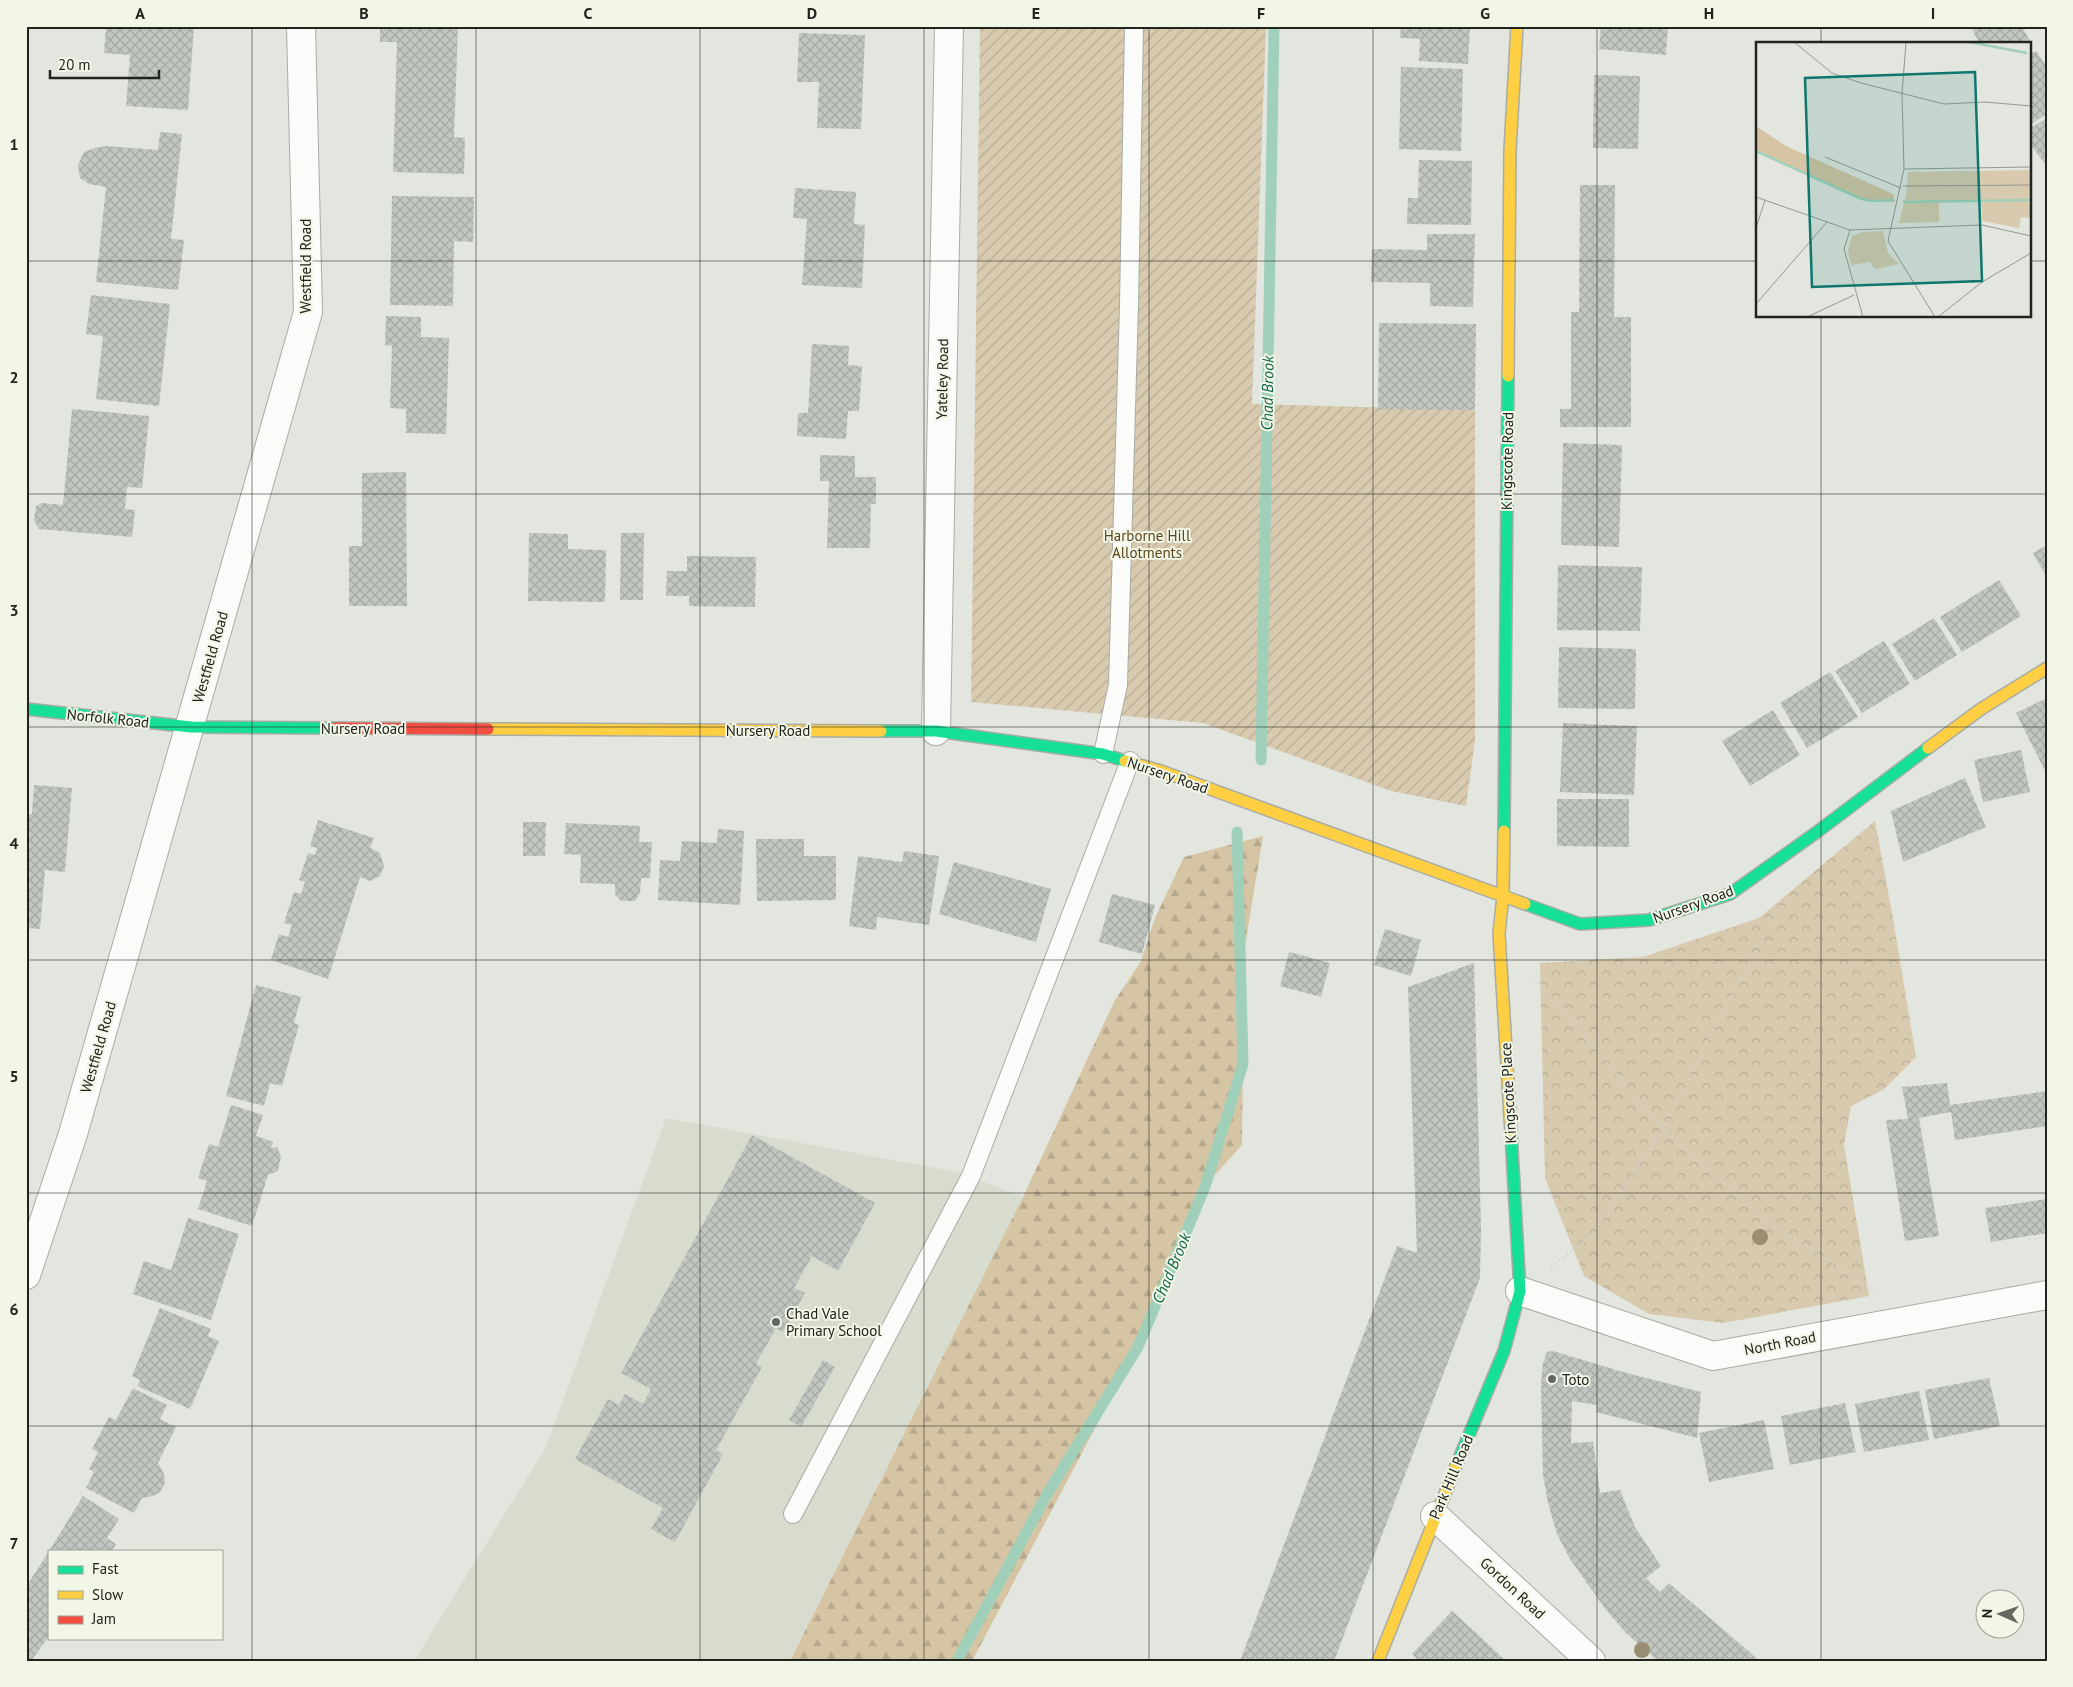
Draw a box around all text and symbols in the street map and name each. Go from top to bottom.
text: A [135,3,145,23]
text: B [359,3,369,23]
text: C [584,3,593,23]
text: D [807,3,817,23]
text: E [1032,3,1040,23]
text: F [1257,3,1265,23]
text: G [1480,3,1490,23]
text: H [1704,3,1714,23]
text: I [1931,3,1935,23]
inset map [1756,42,2030,318]
scale bar [50,48,159,80]
text: 20 m [58,55,91,74]
text: 1 [9,134,19,154]
street label: Westfield Road [296,219,315,313]
street label: Yateley Road [932,338,952,420]
water label: Chad Brook [1256,355,1278,430]
text: 2 [9,367,19,387]
street label: Kingscote Road [1497,412,1517,510]
park label: Harborne Hill Allotments [1104,526,1191,562]
text: 3 [9,600,19,620]
street label: Westfield Road [188,609,232,705]
street label: Norfolk Road [66,704,150,732]
street label: Nursery Road [321,719,405,738]
street label: Nursery Road [726,721,810,740]
street label: Nursery Road [1125,752,1211,798]
text: 4 [9,833,19,853]
street label: Nursery Road [1650,881,1736,927]
street label: Westfield Road [76,999,120,1095]
street label: Kingscote Place [1496,1042,1520,1144]
text: 5 [9,1066,19,1086]
water label: Chad Brook [1147,1229,1195,1306]
text: 6 [9,1299,19,1319]
place label: Chad Vale Primary School [786,1304,882,1340]
marker: Chad Vale Primary School [770,1316,782,1328]
street label: North Road [1742,1327,1818,1359]
place label: Toto [1562,1370,1589,1389]
marker: Toto [1546,1373,1558,1385]
street label: Park Hill Road [1425,1432,1477,1522]
text: 7 [9,1533,19,1553]
legend [48,1550,222,1640]
street label: Gordon Road [1476,1553,1550,1623]
text: Fast [92,1559,119,1578]
text: Slow [92,1585,123,1604]
north arrow [1976,1590,2026,1640]
text: Jam [91,1609,116,1628]
text: N [1978,1609,1996,1618]

